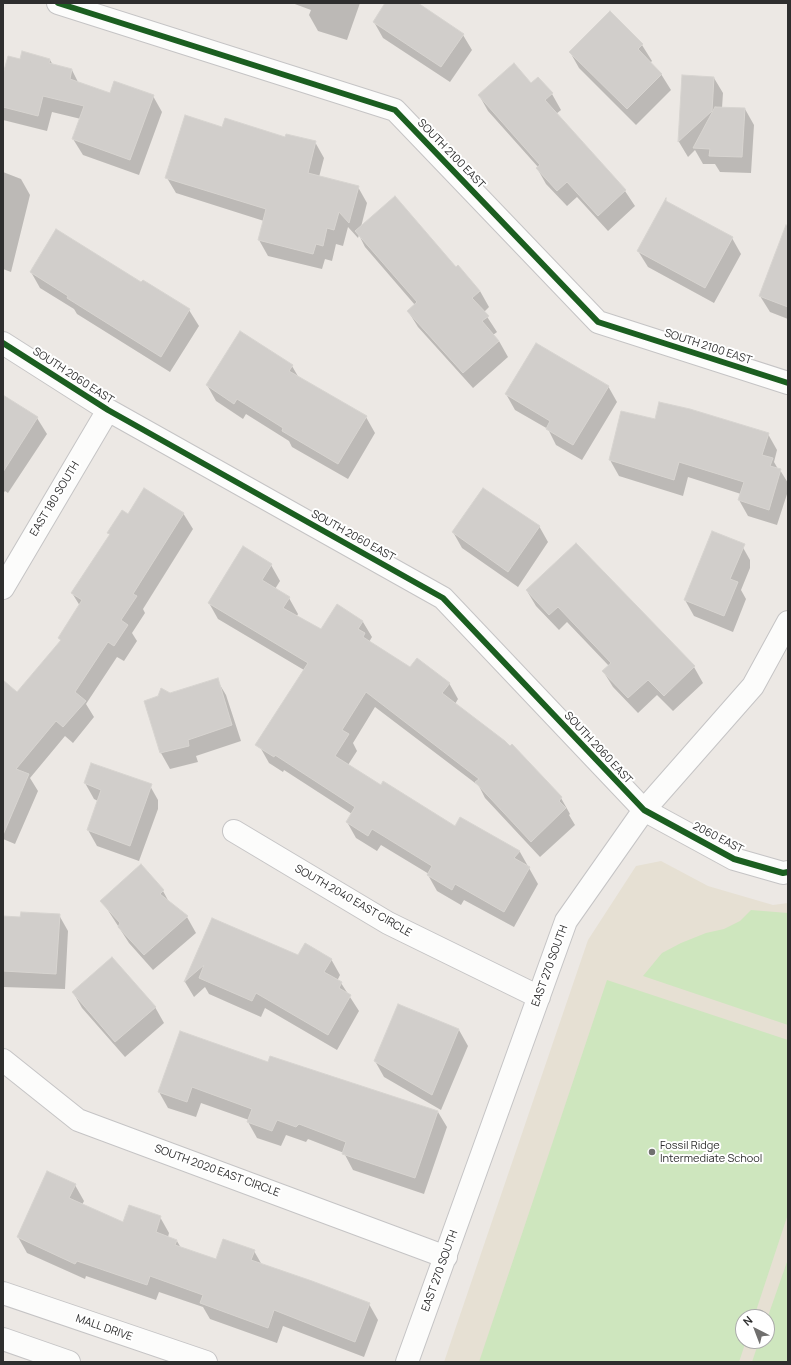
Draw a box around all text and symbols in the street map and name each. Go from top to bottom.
street label: SOUTH 2100 EAST [415,117,487,191]
street label: SOUTH 2100 EAST [663,327,753,367]
street label: SOUTH 2060 EAST [30,345,116,407]
street label: EAST 180 SOUTH [28,459,82,539]
street label: SOUTH 2060 EAST [309,507,397,565]
street label: SOUTH 2060 EAST [561,709,635,787]
street label: 2060 EAST [690,820,746,856]
street label: SOUTH 2040 EAST CIRCLE [292,862,414,940]
street label: EAST 270 SOUTH [529,923,571,1009]
place label: Fossil Ridge Intermediate School [660,1139,762,1165]
street label: SOUTH 2020 EAST CIRCLE [152,1142,282,1200]
marker: Fossil Ridge Intermediate School [647,1147,657,1157]
street label: EAST 270 SOUTH [419,1228,461,1314]
north arrow [735,1309,775,1349]
street label: MALL DRIVE [74,1312,134,1344]
text: N [739,1312,755,1329]

